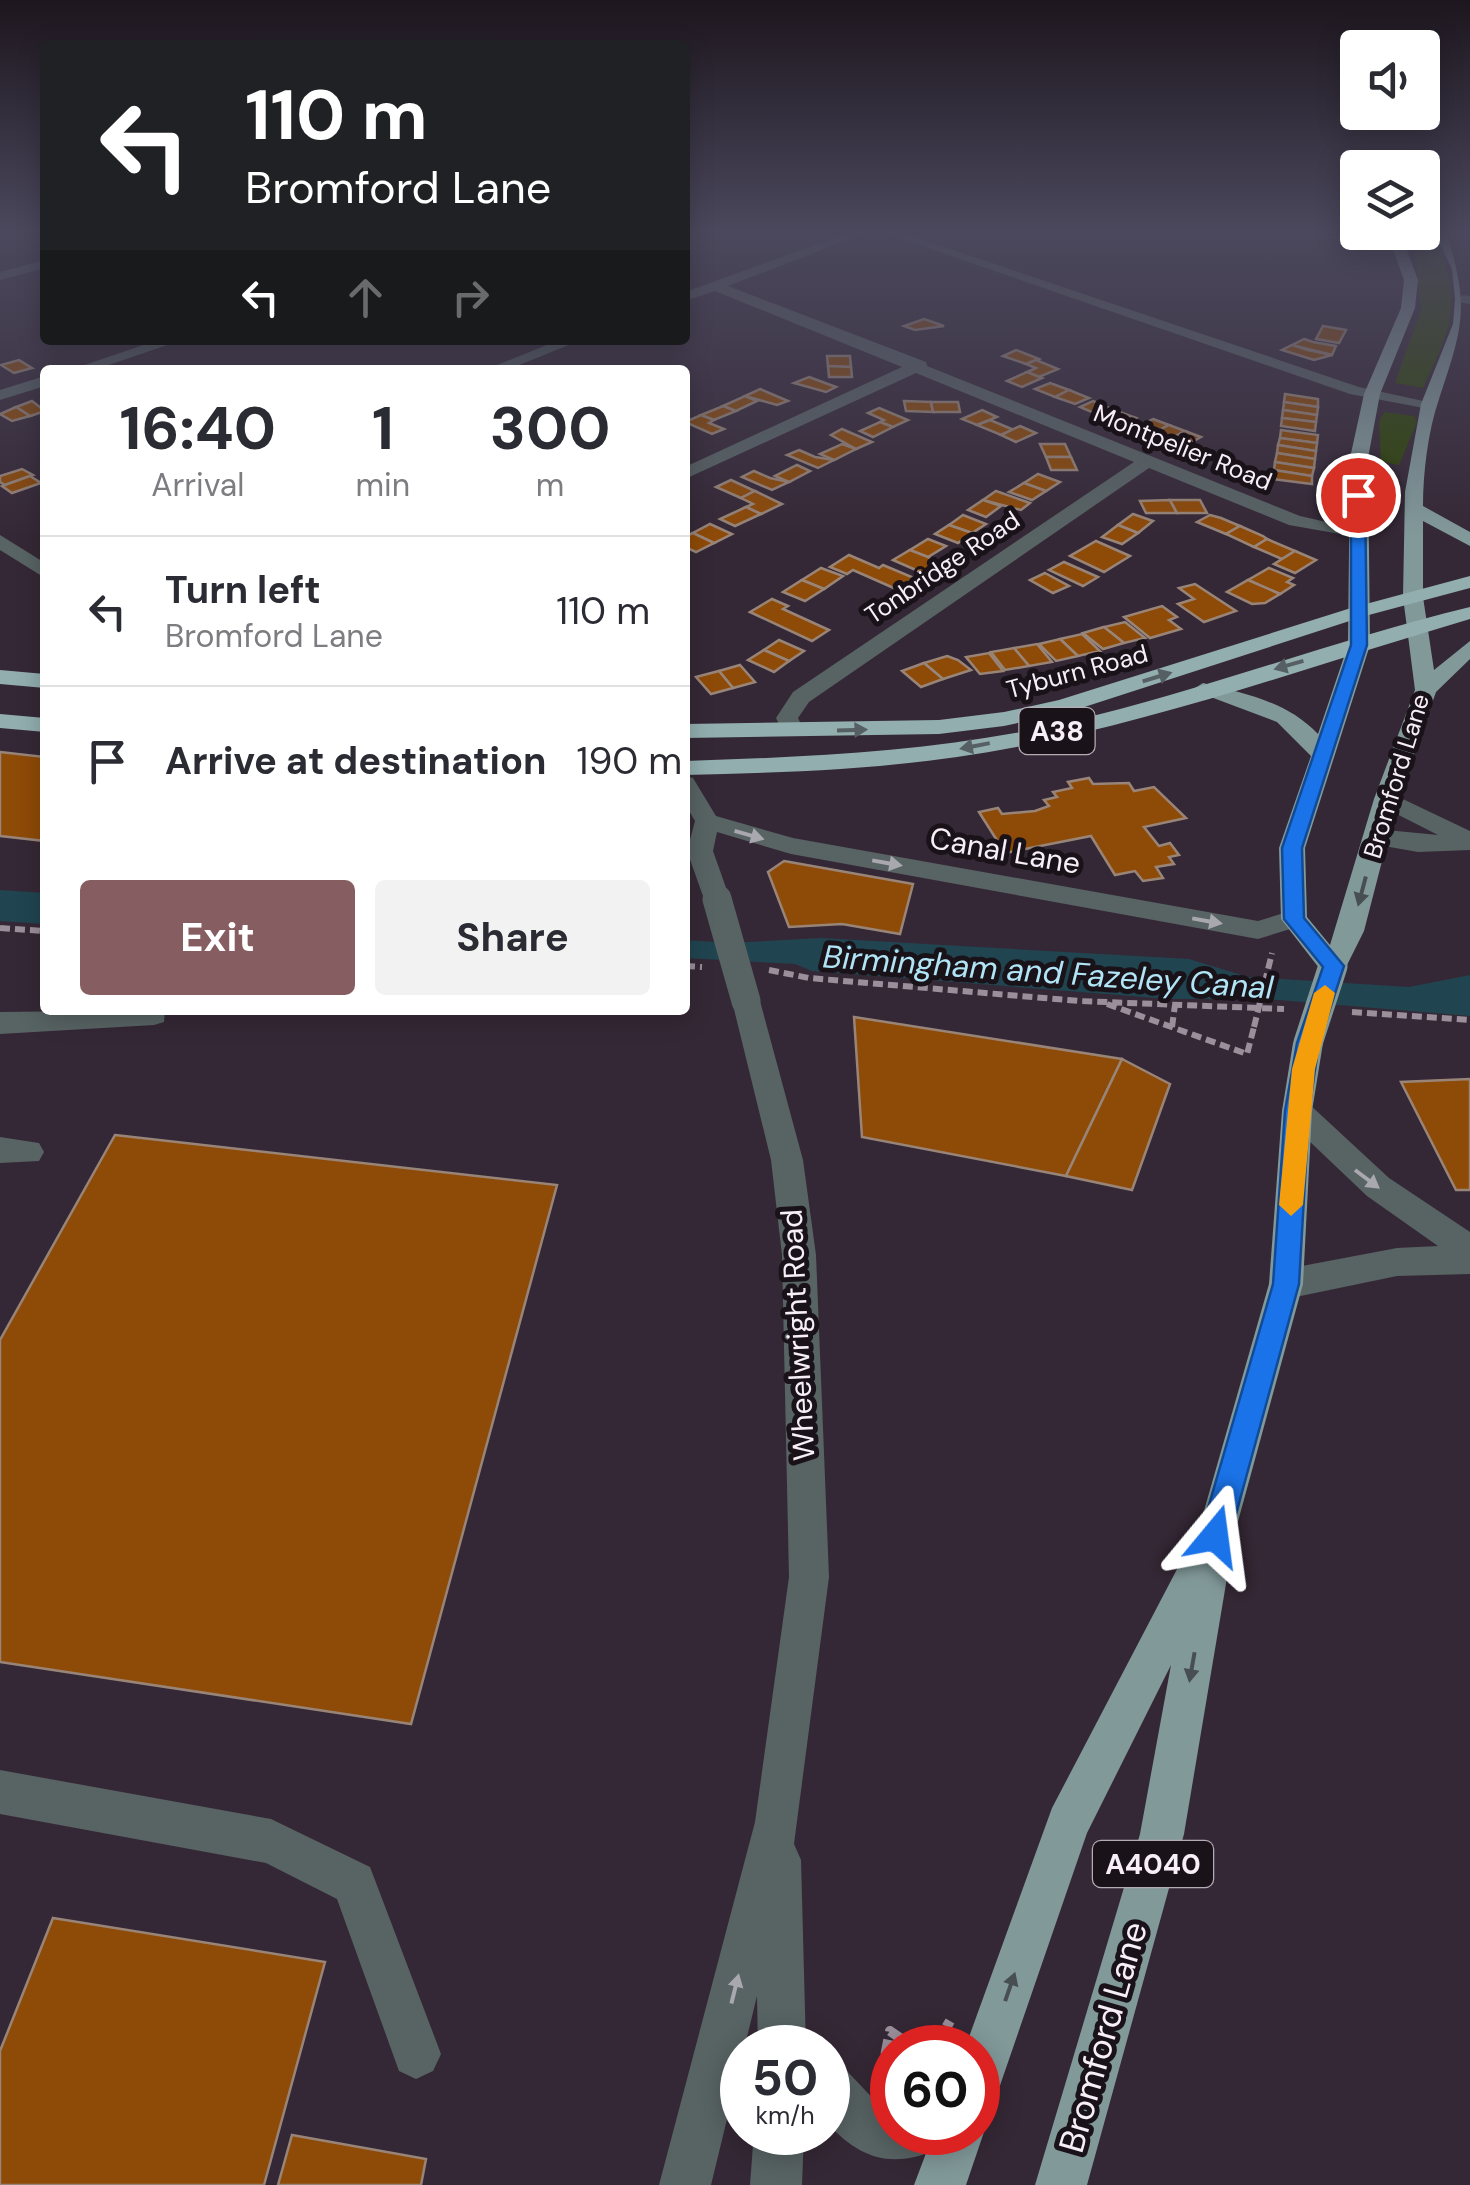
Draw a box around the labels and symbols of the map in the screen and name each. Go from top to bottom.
street label: Montpelier Road [1089,397,1277,498]
pin [1316,453,1401,538]
street label: Tonbridge Road [858,503,1026,631]
street label: Tyburn Road [1003,637,1151,706]
one-way arrow [1274,658,1304,673]
one-way arrow [1142,669,1173,684]
street label: Bromford Lane [1356,690,1437,862]
road number: A38 [1020,708,1094,754]
one-way arrow [837,721,869,737]
one-way arrow [959,739,990,755]
street label: Canal Lane [927,818,1084,883]
one-way arrow [734,828,764,843]
one-way arrow [872,856,903,871]
one-way arrow [1353,875,1369,906]
one-way arrow [1192,913,1223,929]
water label: Birmingham and Fazeley Canal [821,935,1275,1009]
one-way arrow [1354,1168,1380,1188]
street label: Wheelwright Road [771,1208,824,1462]
position arrow [1163,1484,1267,1588]
one-way arrow [1184,1652,1199,1683]
road number: A4040 [1093,1841,1213,1887]
street label: Bromford Lane [1048,1916,1158,2158]
one-way arrow [1003,1972,1018,2002]
one-way arrow [728,1973,743,2004]
speed limit sign: 60 [870,2025,1000,2155]

